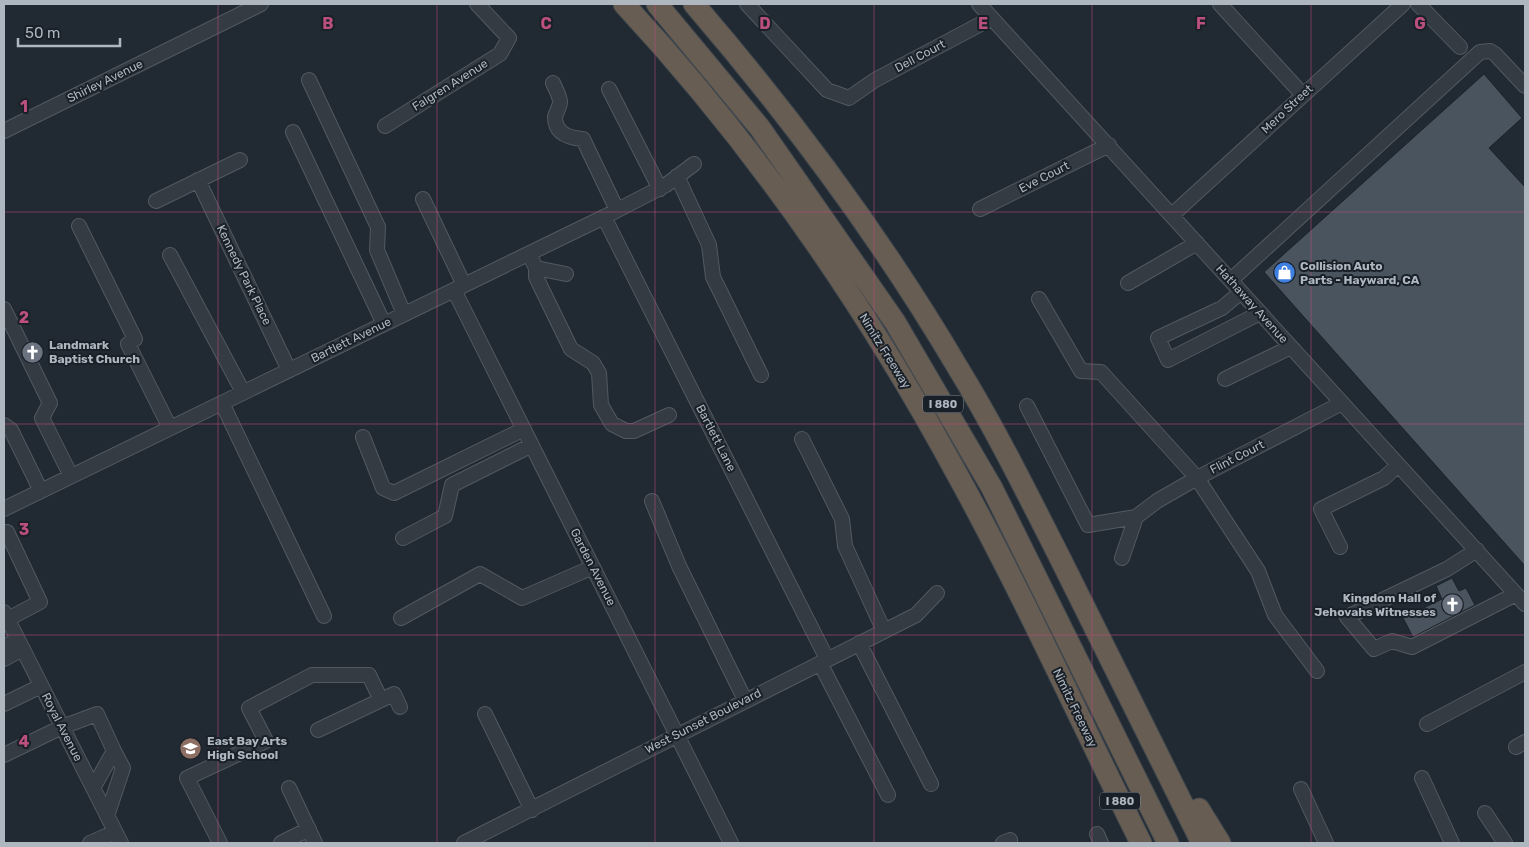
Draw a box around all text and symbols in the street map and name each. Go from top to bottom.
text: B [322,14,334,33]
text: C [540,14,552,33]
text: D [759,14,771,33]
text: E [978,14,988,33]
text: F [1196,14,1206,33]
text: G [1414,14,1426,33]
scale bar [18,15,120,47]
text: 50 m [25,24,60,42]
street label: Dell Court [892,37,948,75]
street label: Shirley Avenue [65,56,145,105]
street label: Falgren Avenue [410,56,491,114]
street label: Mero Street [1258,81,1316,136]
text: 1 [20,97,28,116]
street label: Eve Court [1017,158,1072,196]
street label: Kennedy Park Place [214,223,274,328]
place label: Collision Auto Parts - Hayward, CA [1300,259,1420,287]
shop icon: Collision Auto Parts - Hayward, CA [1272,261,1296,285]
street label: Hathaway Avenue [1213,262,1291,346]
text: 2 [19,308,29,327]
street label: Nimitz Freeway [856,311,914,391]
street label: Bartlett Avenue [309,314,394,365]
place label: Landmark Baptist Church [49,338,140,366]
church icon: Landmark Baptist Church [21,340,45,364]
road number: I 880 [923,396,963,412]
street label: Bartlett Lane [693,402,739,474]
street label: Flint Court [1208,437,1267,477]
text: 3 [19,520,29,539]
street label: Garden Avenue [567,526,619,608]
place label: Kingdom Hall of Jehovahs Witnesses [1314,591,1437,619]
church icon: Kingdom Hall of Jehovahs Witnesses [1440,593,1464,617]
street label: Nimitz Freeway [1050,666,1100,750]
street label: West Sunset Boulevard [643,686,763,756]
street label: Royal Avenue [39,690,85,764]
text: 4 [19,732,30,751]
place label: East Bay Arts High School [207,734,288,762]
school or university icon: East Bay Arts High School [179,736,203,760]
road number: I 880 [1100,792,1140,809]

